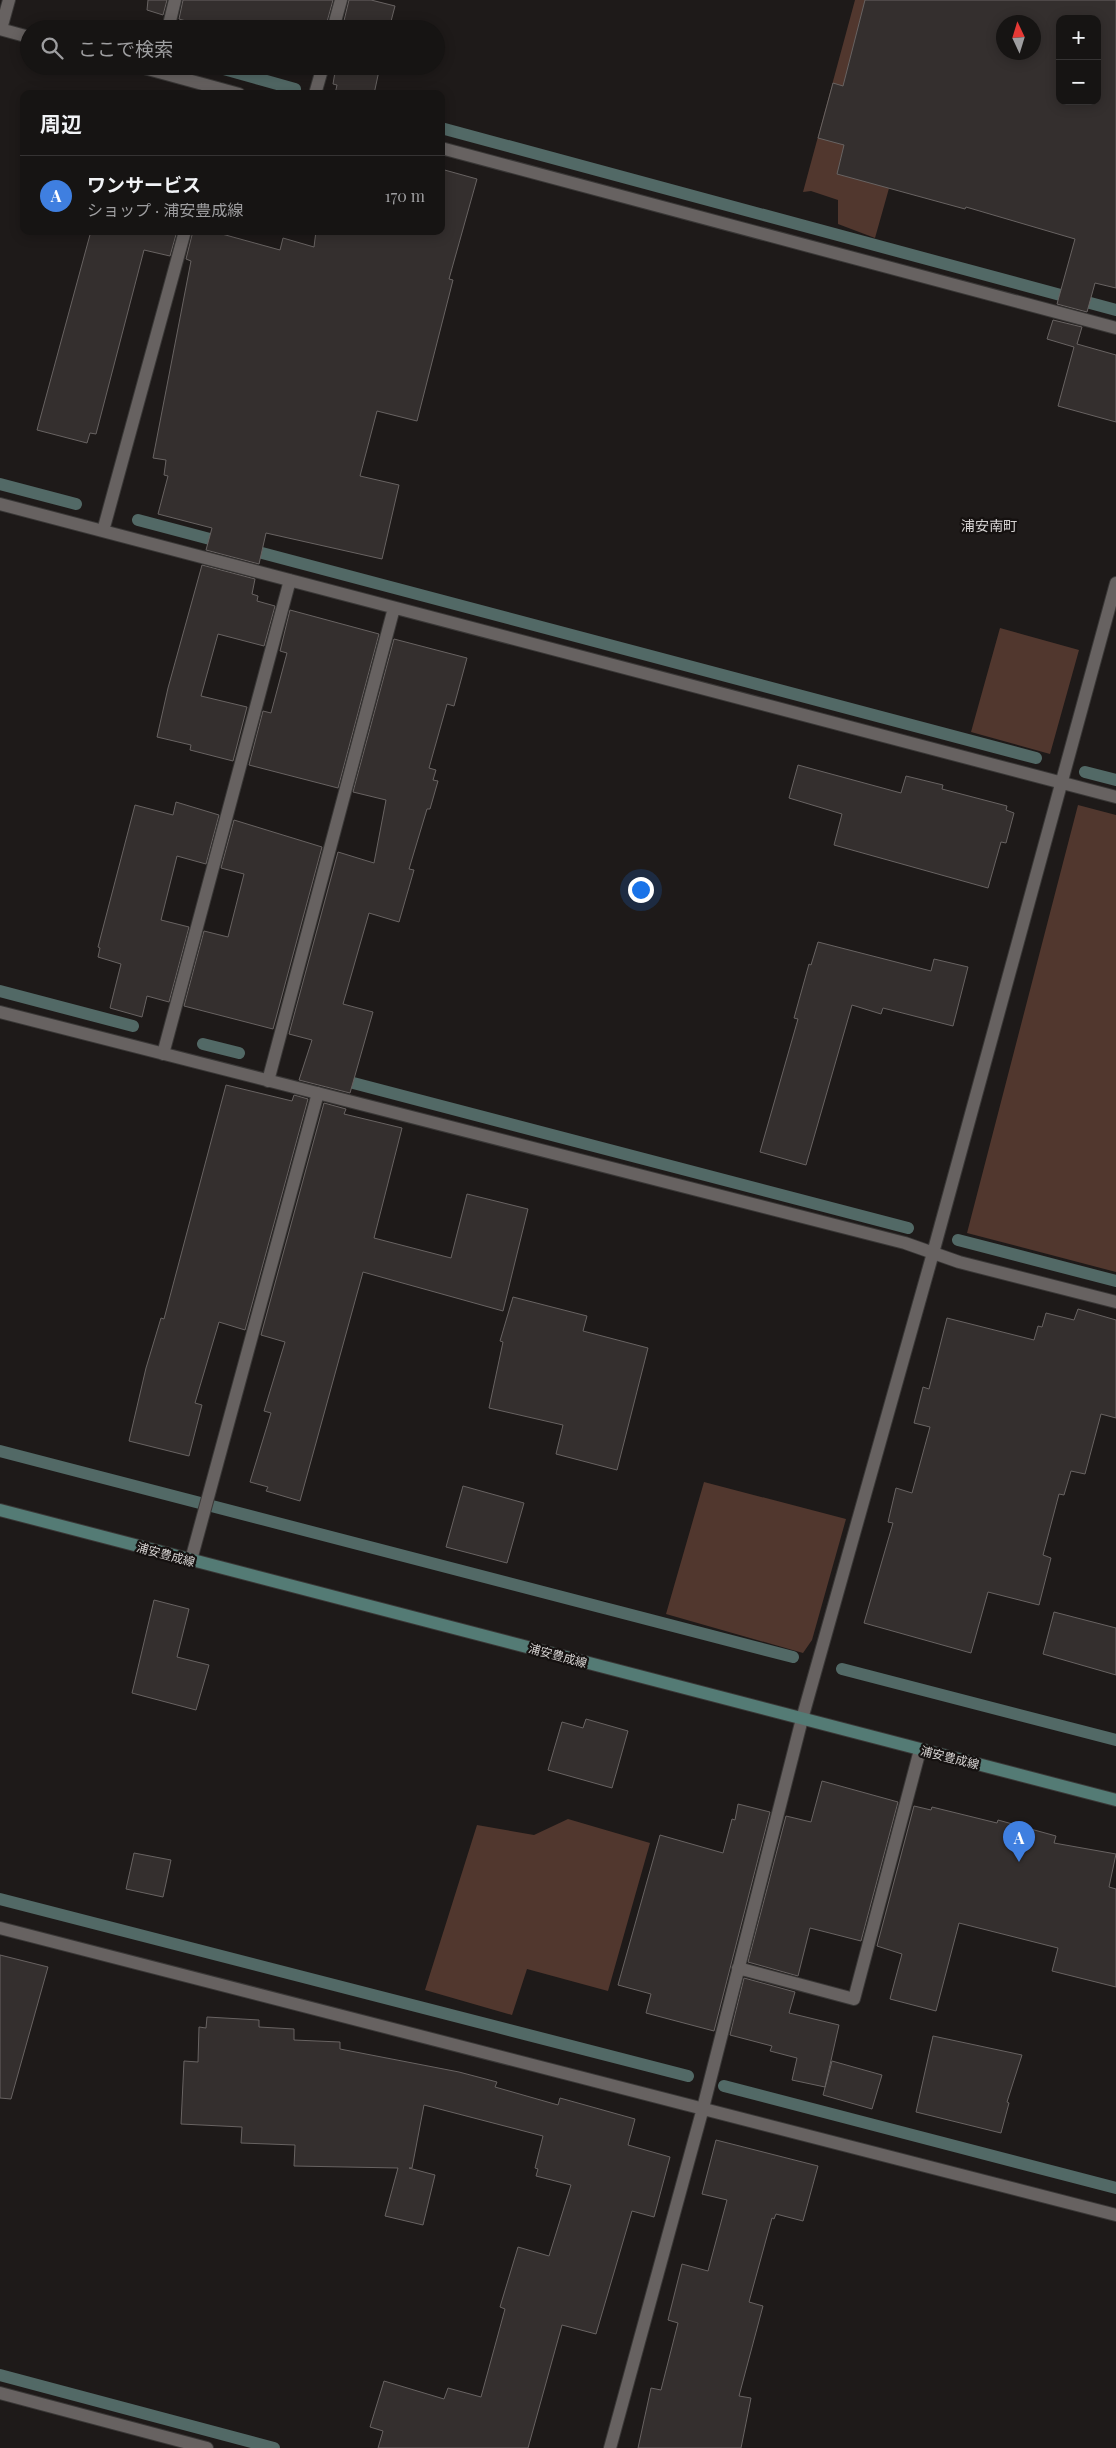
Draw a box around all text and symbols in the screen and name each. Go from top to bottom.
north arrow [996,15,1041,60]
map controls [1056,15,1101,105]
button: + [1056,15,1101,60]
search box [20,20,445,75]
icon: search [38,34,66,62]
text: ここで検索 [78,35,173,61]
button: − [1056,60,1101,105]
text: 周辺 [40,109,82,137]
text: ワンサービス [87,171,201,197]
text: A [51,185,61,206]
text: 170 m [385,185,425,206]
text: ショップ · 浦安豊成線 [87,199,243,220]
district label: 浦安南町 [961,516,1017,535]
your location [628,877,654,903]
street label: 浦安豊成線 [135,1539,197,1569]
street label: 浦安豊成線 [527,1640,589,1670]
street label: 浦安豊成線 [919,1742,981,1772]
pin: A [1003,1821,1035,1862]

